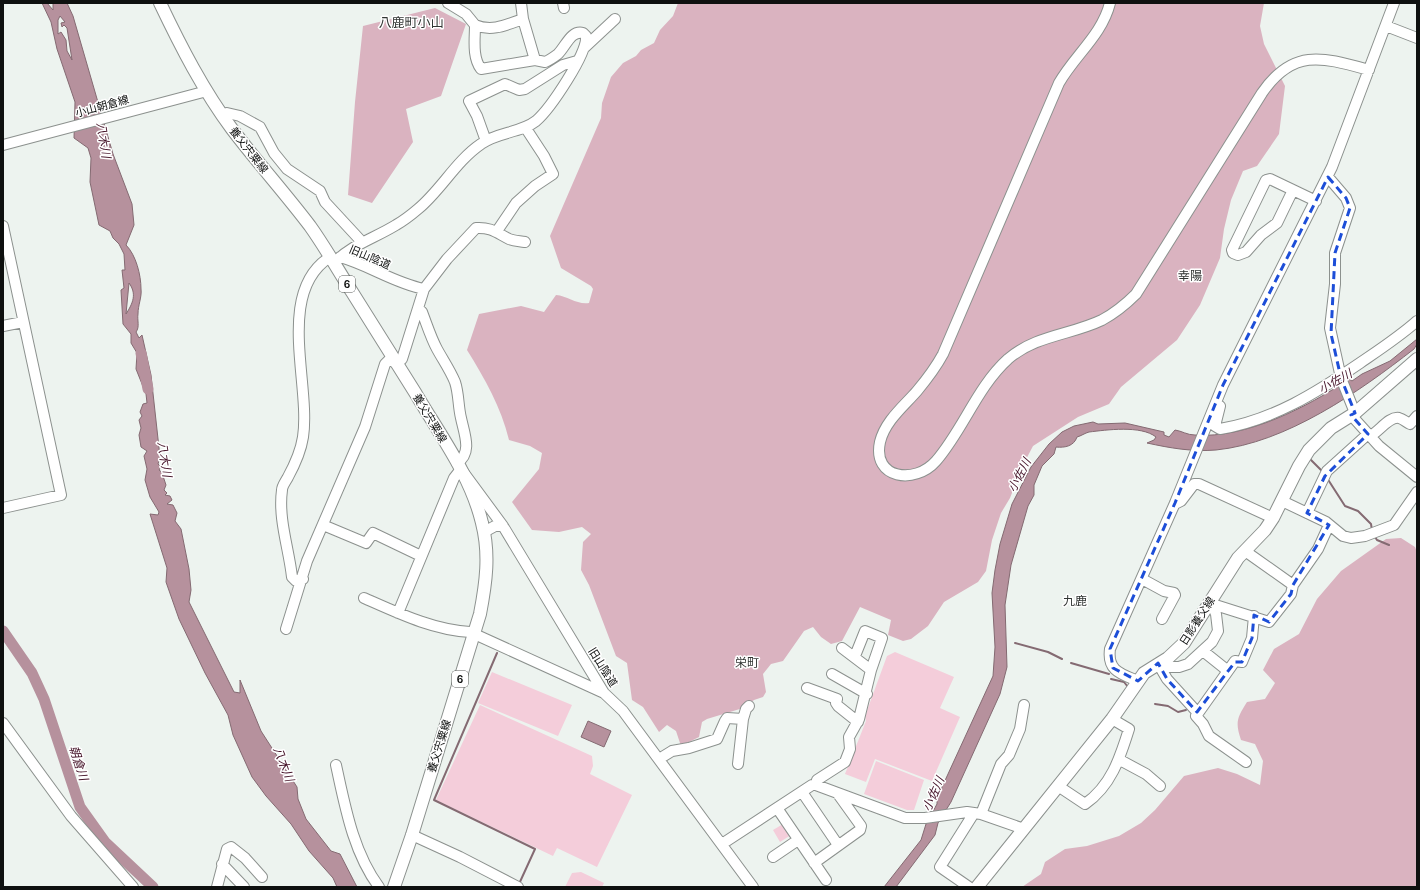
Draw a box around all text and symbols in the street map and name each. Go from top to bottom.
district label: 八鹿町小山 [378,14,444,30]
street label: 小山朝倉線 [74,92,130,120]
water label: 八木川 [94,121,115,161]
street label: 養父宍粟線 [227,124,271,176]
street label: 旧山陰道 [347,242,393,272]
district label: 幸陽 [1178,268,1202,283]
road number: 6 [339,276,355,292]
water label: 小佐川 [1316,365,1356,396]
street label: 養父宍粟線 [410,391,450,445]
water label: 八木川 [155,440,176,480]
water label: 小佐川 [1004,454,1035,494]
district label: 九鹿 [1063,593,1087,608]
street label: 日影養父線 [1176,594,1218,648]
street label: 旧山陰道 [585,645,621,689]
district label: 栄町 [735,655,759,670]
road number: 6 [452,671,468,687]
street label: 養父宍粟線 [424,718,454,774]
water label: 朝倉川 [66,744,92,784]
water label: 八木川 [271,745,298,785]
water label: 小佐川 [919,773,948,814]

